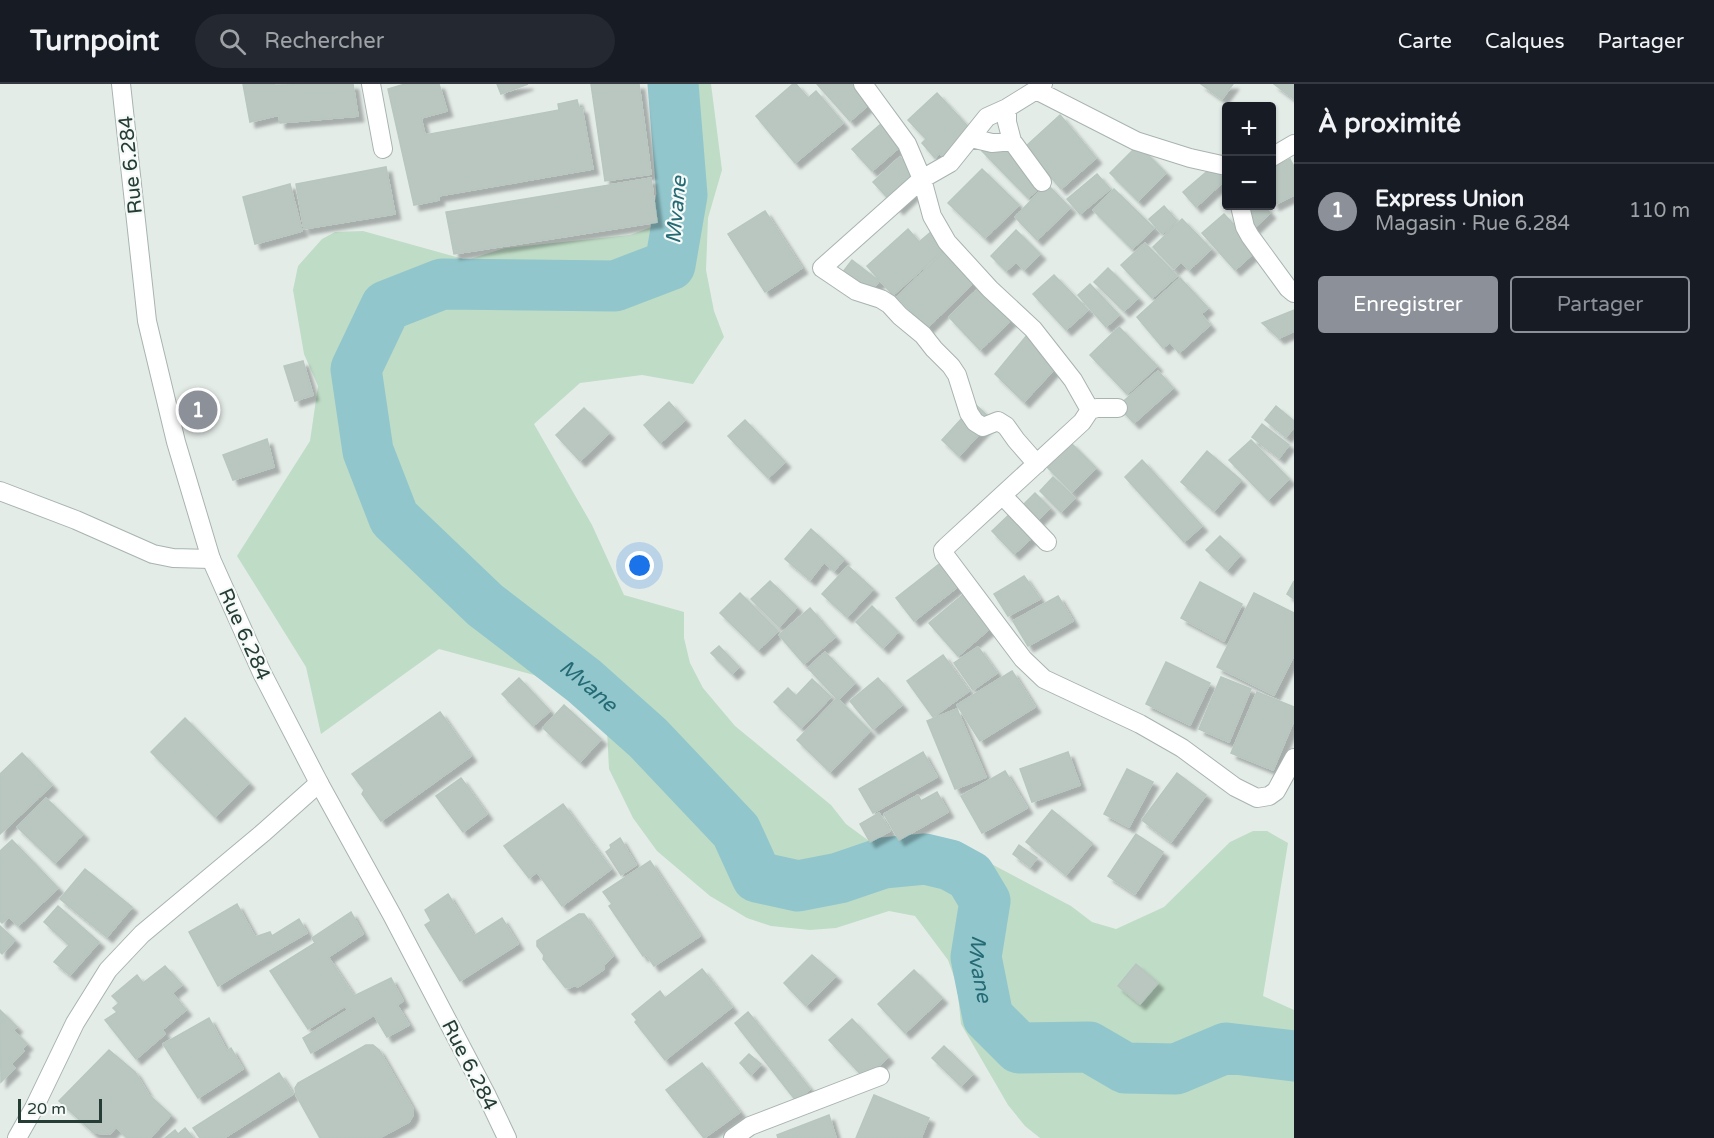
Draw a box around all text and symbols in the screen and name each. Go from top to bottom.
search box [195,14,615,68]
text: Turnpoint [30,24,159,58]
icon: search [216,25,249,58]
text: Rechercher [264,28,384,54]
text: Carte [1398,29,1452,54]
text: Calques [1485,29,1565,54]
text: Partager [1598,29,1684,54]
map controls [1222,102,1276,210]
button: + [1222,102,1276,156]
text: À proximité [1318,108,1461,139]
street label: Rue 6.284 [114,115,148,215]
button: − [1222,156,1276,210]
water label: Mvane [661,174,692,245]
text: Express Union [1375,186,1524,212]
text: 1 [1331,199,1344,223]
text: 110 m [1629,199,1690,223]
text: Magasin · Rue 6.284 [1375,212,1570,236]
button: Enregistrer [1318,276,1498,333]
button: Partager [1510,276,1690,333]
pin: 1 [178,388,218,432]
your location [625,551,654,580]
street label: Rue 6.284 [213,585,275,684]
water label: Mvane [554,655,623,718]
water label: Mvane [963,934,997,1006]
street label: Rue 6.284 [436,1016,502,1115]
scale bar [18,1096,102,1124]
text: 20 m [27,1099,66,1119]

